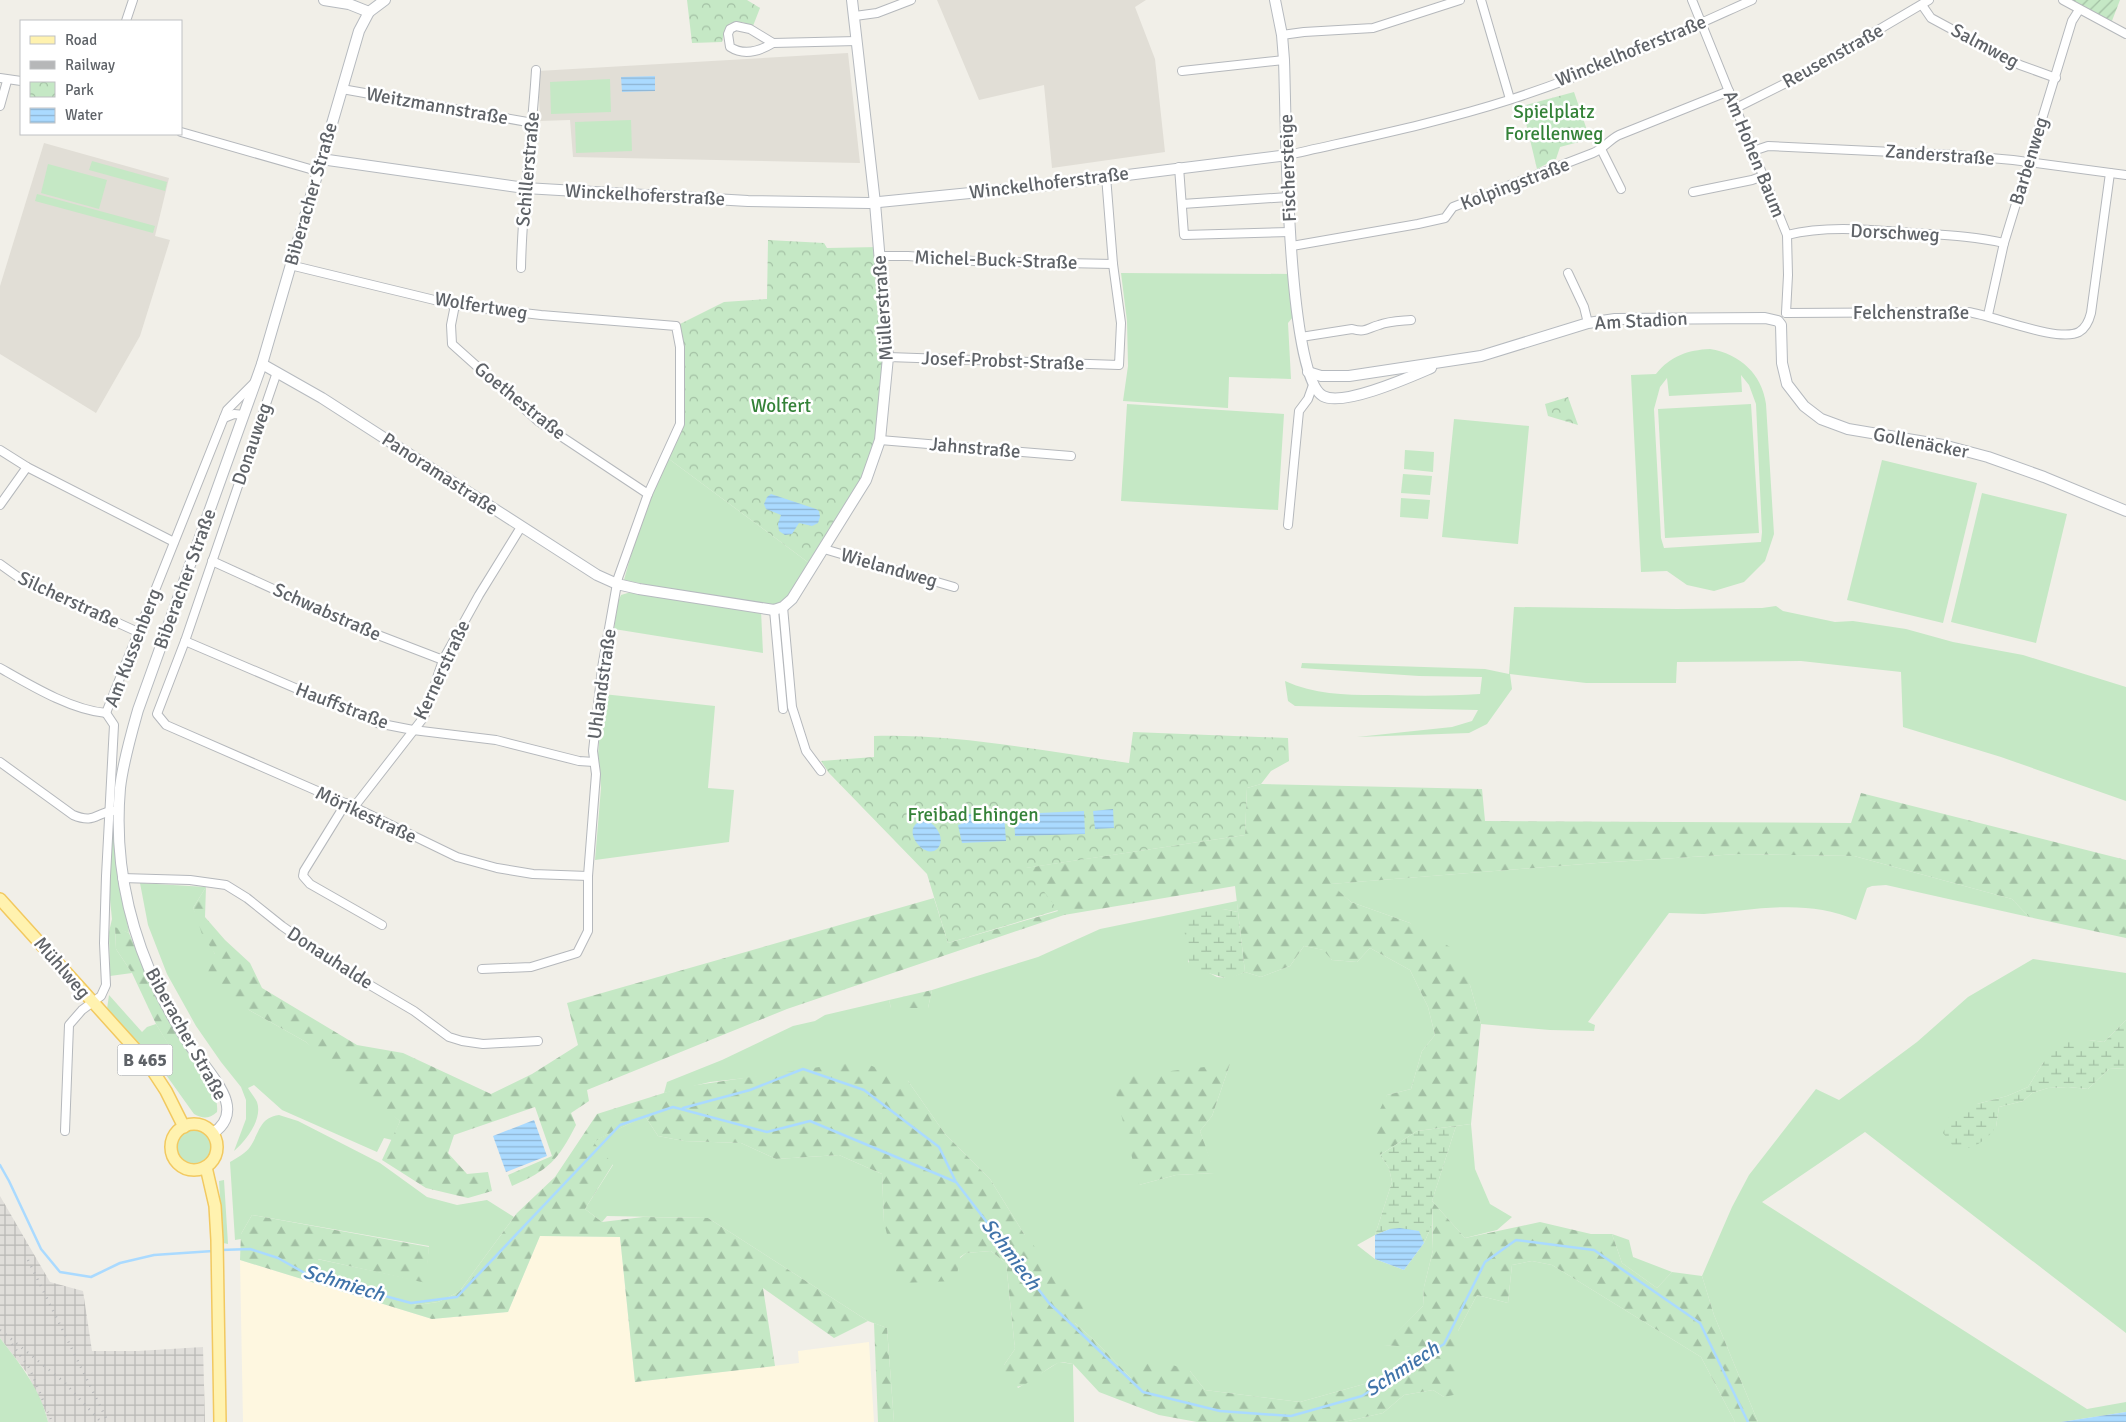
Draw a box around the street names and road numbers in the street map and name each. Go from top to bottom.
street label: Winckelhoferstraße [1552,10,1710,92]
street label: Reusenstraße [1778,18,1888,94]
street label: Salmweg [1947,18,2023,74]
street label: Weitzmannstraße [364,82,510,130]
street label: Am Hohen Baum [1718,87,1790,221]
street label: Schillerstraße [511,111,545,227]
street label: Fischersteige [1274,114,1302,222]
street label: Barbenweg [2004,114,2054,208]
street label: Biberacher Straße [279,120,343,268]
street label: Zanderstraße [1884,139,1996,171]
street label: Kolpingstraße [1457,152,1573,216]
street label: Winckelhoferstraße [968,161,1130,205]
street label: Winckelhoferstraße [564,179,726,211]
street label: Dorschweg [1850,219,1940,247]
street label: Michel-Buck-Straße [914,245,1078,275]
street label: Müllerstraße [867,254,899,362]
street label: Wolfertweg [433,287,529,325]
street label: Felchenstraße [1853,301,1969,325]
street label: Am Stadion [1594,307,1688,335]
street label: Josef-Probst-Straße [921,346,1085,376]
street label: Goethestraße [469,357,571,445]
street label: Donauweg [227,400,277,488]
street label: Gollenäcker [1871,422,1971,464]
street label: Panoramastraße [377,427,503,521]
street label: Jahnstraße [929,432,1021,464]
street label: Biberacher Straße [148,506,222,652]
street label: Wielandweg [838,543,940,593]
street label: Silcherstraße [14,566,124,634]
street label: Schwabstraße [269,578,385,646]
street label: Am Kussenberg [99,585,167,711]
street label: Kernerstraße [408,616,476,724]
street label: Uhlandstraße [582,627,622,741]
street label: Hauffstraße [292,677,392,735]
street label: Mörikestraße [311,781,421,849]
street label: Donauhalde [283,921,377,995]
street label: Mühlweg [28,932,96,1004]
street label: Biberacher Straße [140,964,232,1104]
road number: B 465 [118,1044,172,1076]

